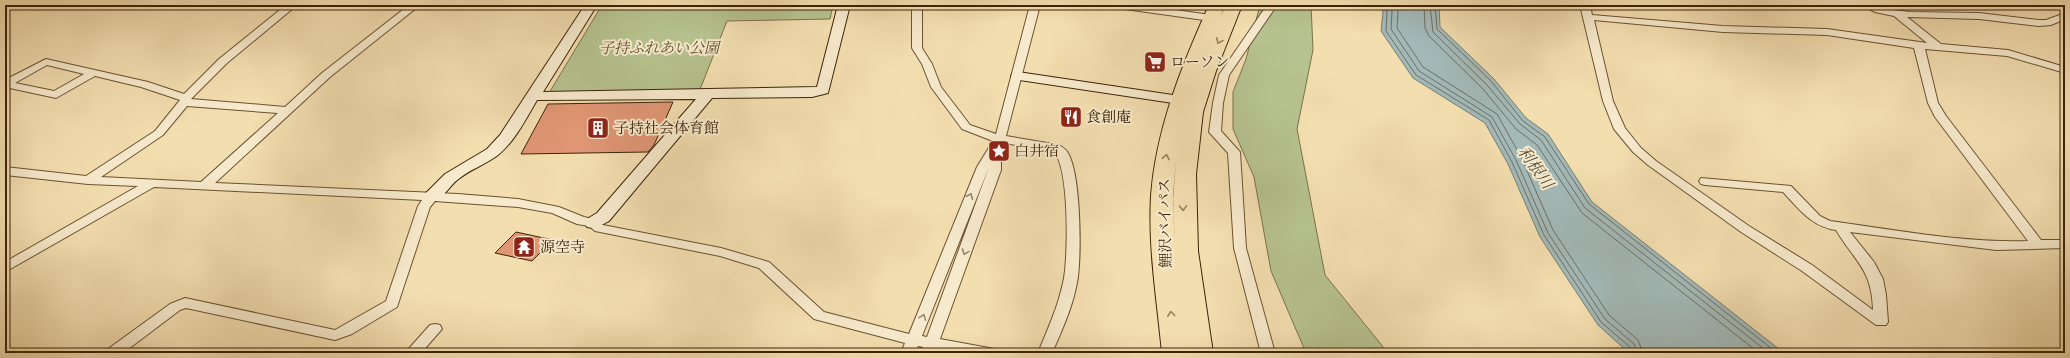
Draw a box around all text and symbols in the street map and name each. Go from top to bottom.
one-way arrow [1215,37,1223,44]
park label: 子持ふれあい公園 [599,40,722,57]
supermarket icon: ローソン [1142,49,1168,75]
place label: ローソン [1170,56,1229,71]
restaurant icon: 食創庵 [1058,104,1084,130]
place label: 食創庵 [1086,109,1131,126]
building icon: 子持社会体育館 [585,115,611,141]
place label: 子持社会体育館 [614,120,719,137]
place icon: 白井宿 [986,138,1012,164]
place label: 白井宿 [1014,143,1059,160]
water label: 利根川 [1514,143,1558,194]
one-way arrow [1162,154,1170,160]
street label: 鯉沢バイパス [1156,178,1175,268]
one-way arrow [965,193,973,200]
one-way arrow [1179,205,1187,211]
temple icon: 源空寺 [511,234,537,260]
place label: 源空寺 [540,239,585,256]
one-way arrow [961,248,970,255]
one-way arrow [1167,311,1176,317]
one-way arrow [918,314,926,321]

